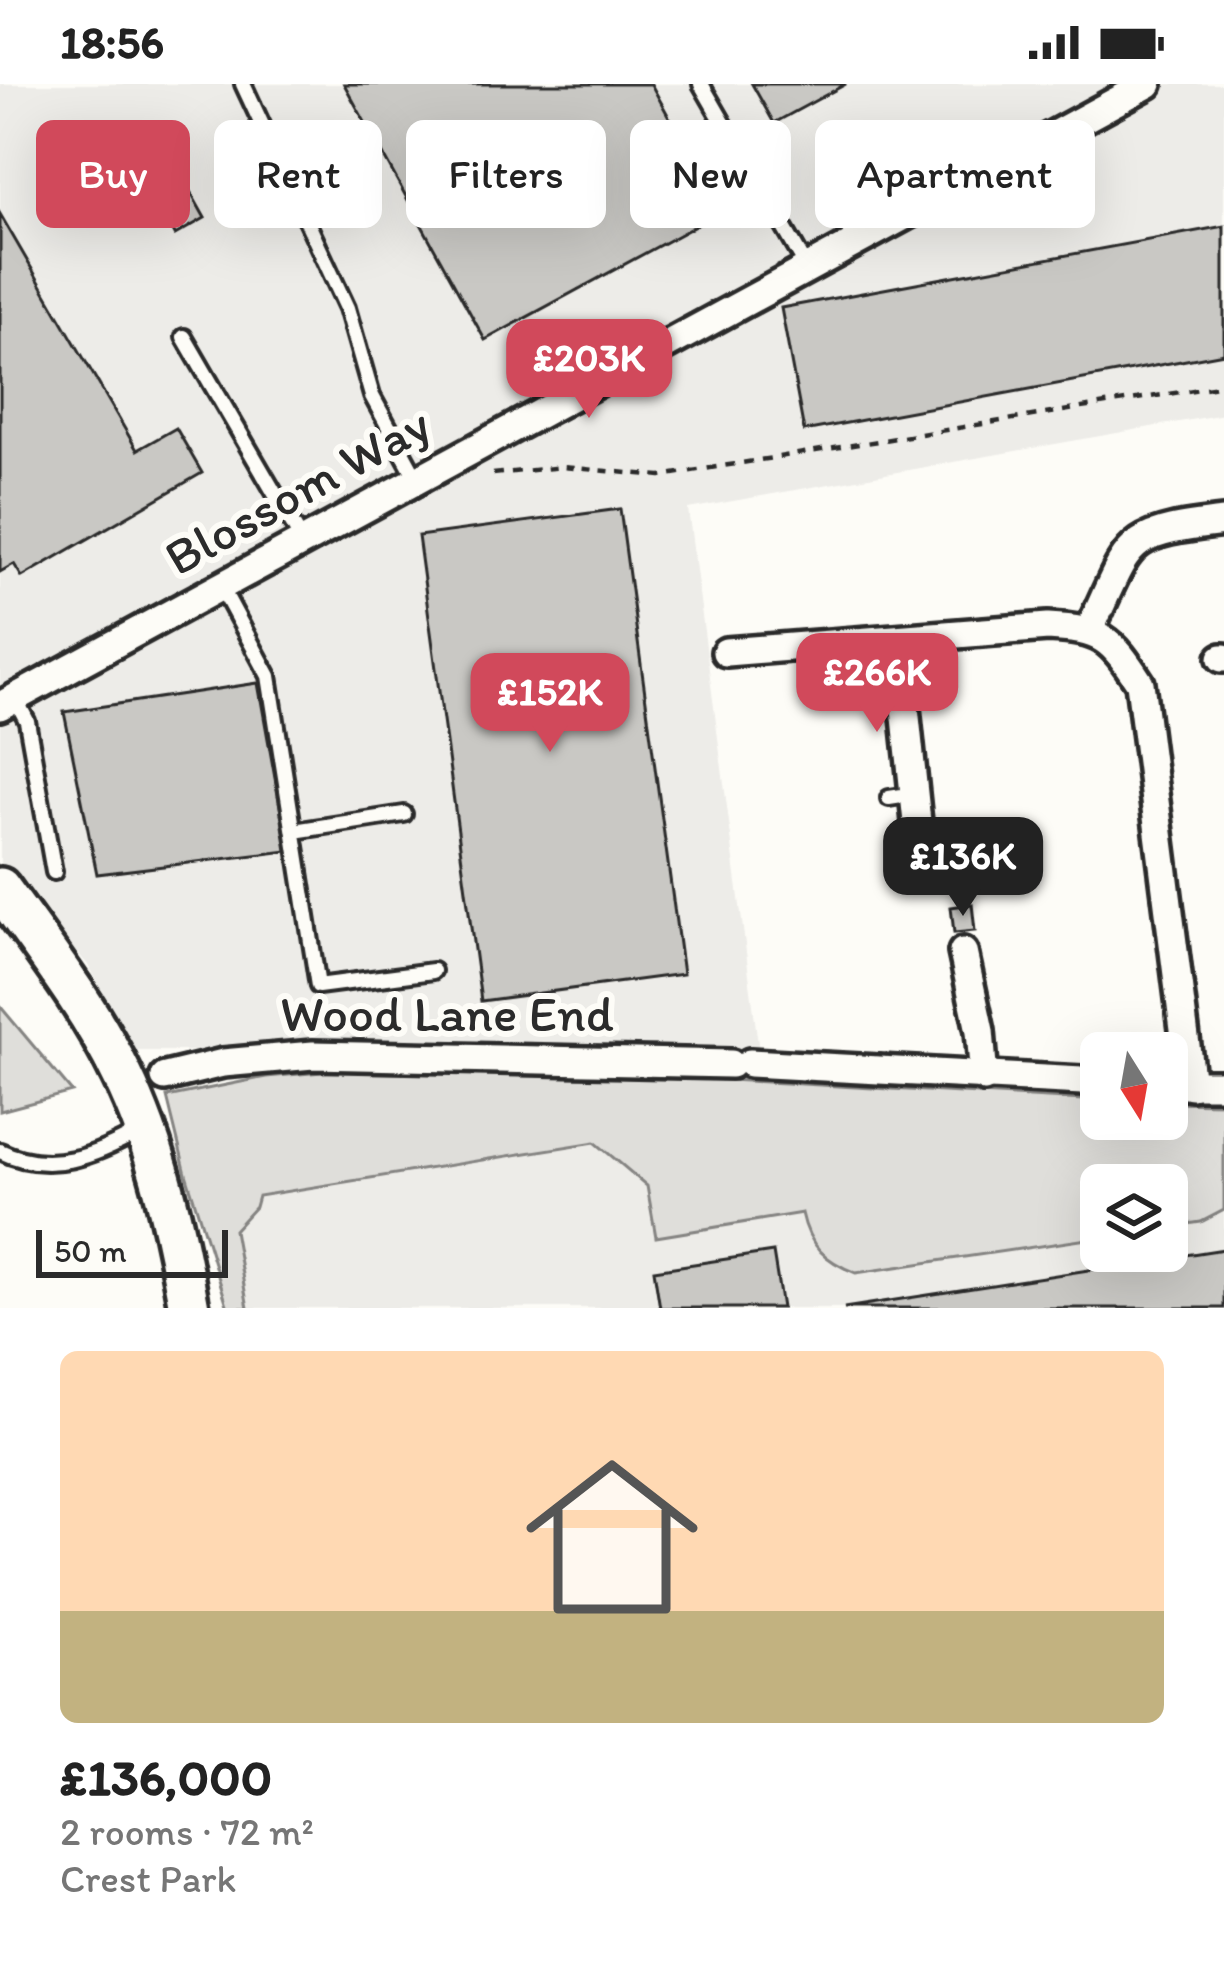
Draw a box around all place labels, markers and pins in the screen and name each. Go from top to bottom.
pin: £203K [505,319,673,421]
pin: £266K [793,633,961,735]
pin: £152K [466,653,634,755]
pin: £136K [879,817,1047,919]

